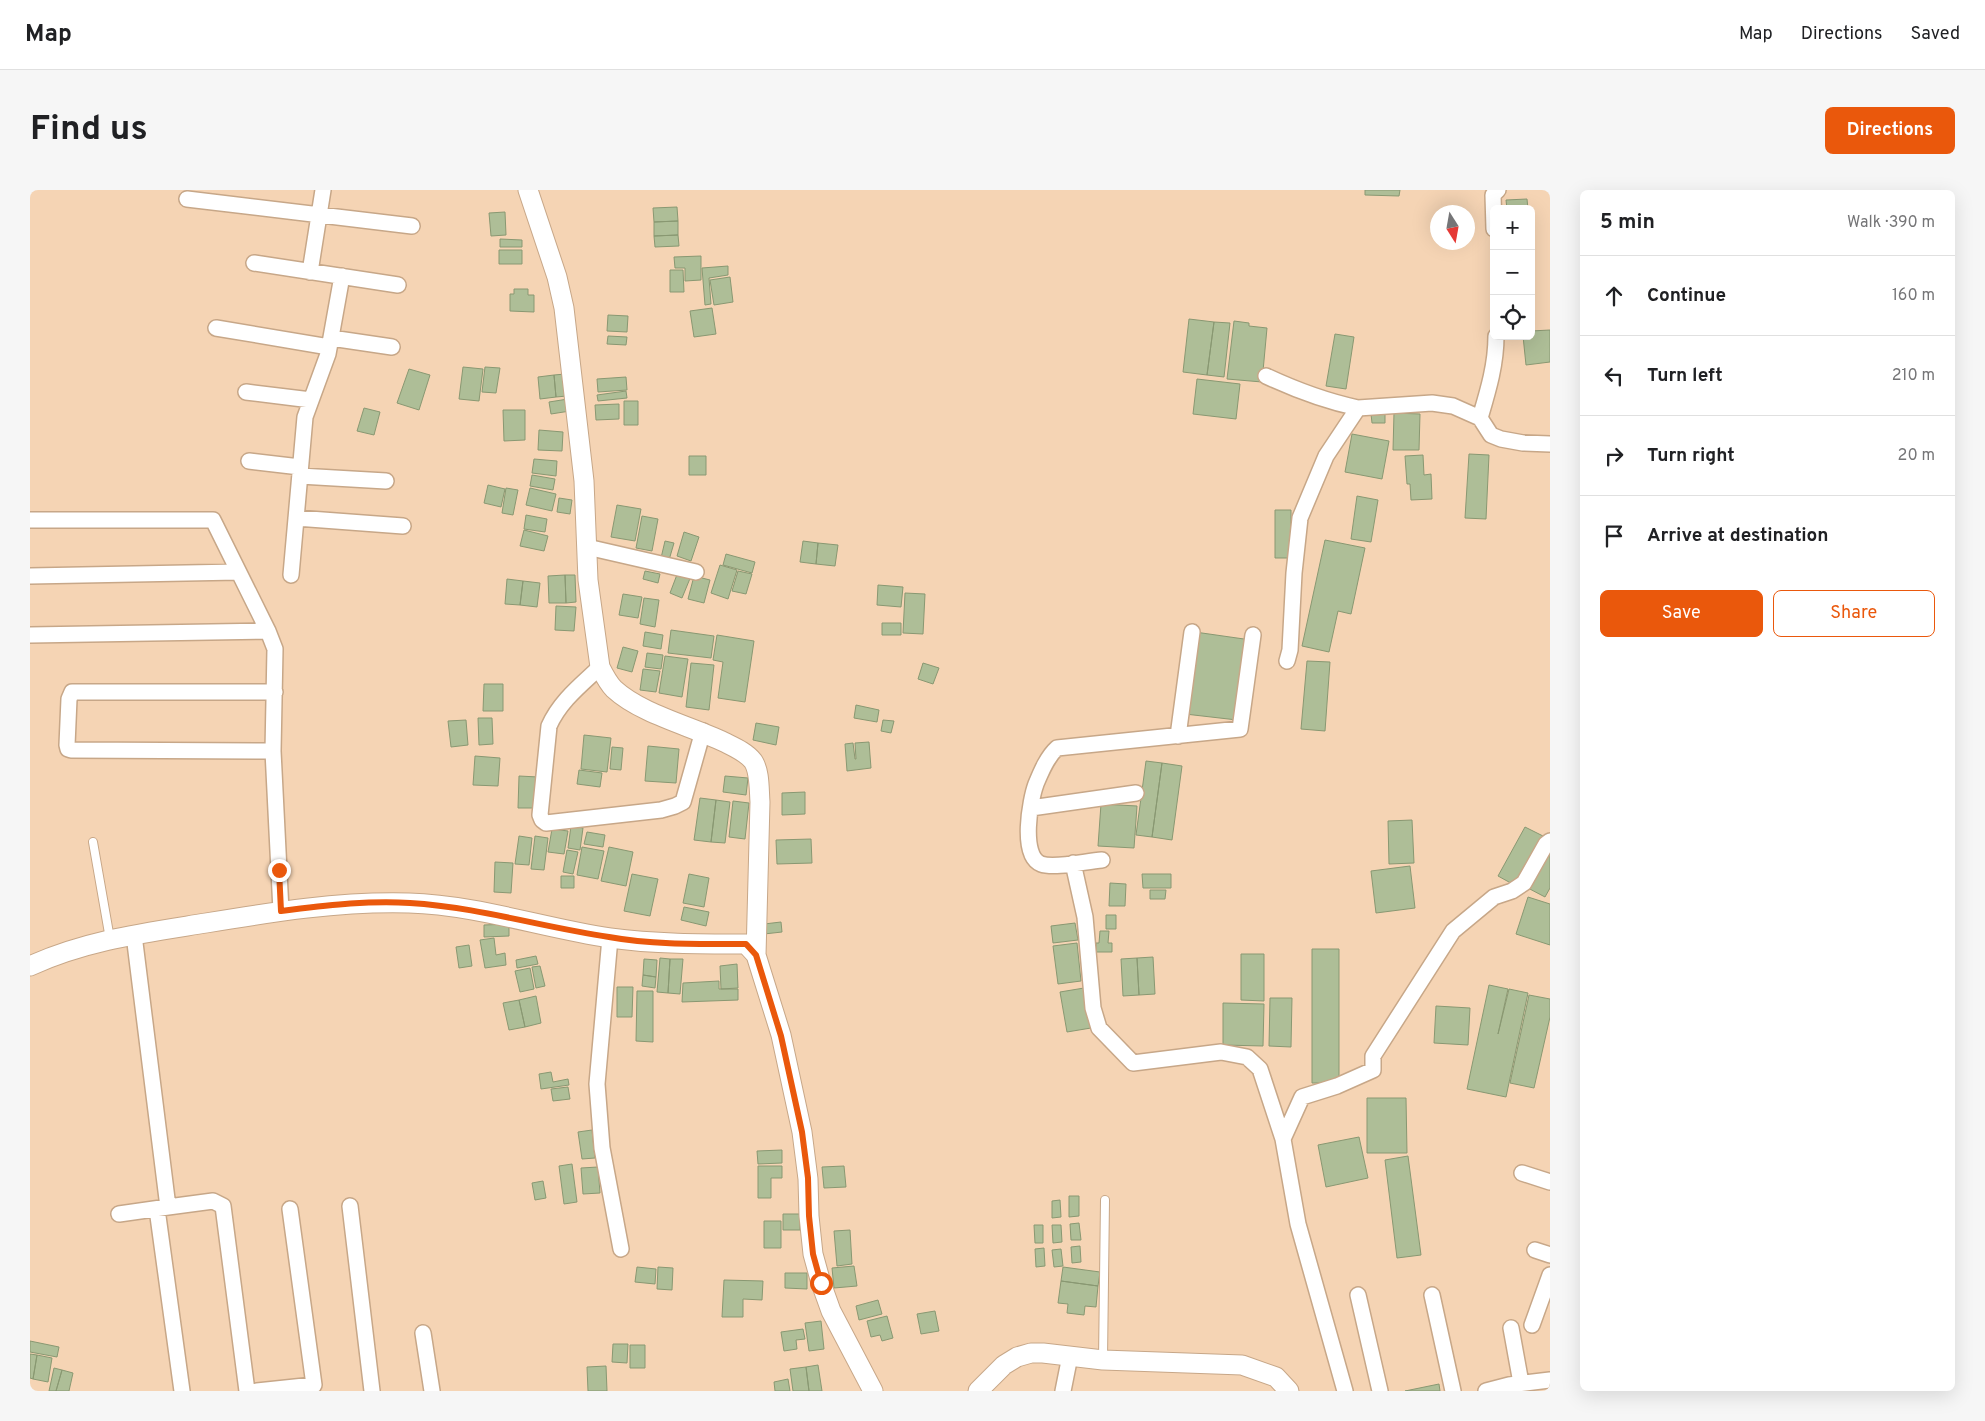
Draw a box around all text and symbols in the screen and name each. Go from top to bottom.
text: Map [25,20,72,50]
text: Map [1739,23,1773,46]
text: Directions [1801,23,1883,46]
text: Saved [1911,23,1960,46]
button: Directions [1825,107,1955,154]
text: Find us [30,108,148,152]
north arrow [1430,205,1475,250]
map controls [1490,205,1535,340]
button: + [1490,205,1535,250]
text: 5 min [1600,209,1655,236]
text: Walk · 390 m [1847,213,1935,233]
button: − [1490,250,1535,295]
icon: ahead [1600,282,1628,310]
text: Continue [1647,284,1726,308]
text: 160 m [1892,286,1935,306]
button: locate [1490,295,1535,340]
icon: left [1600,362,1628,390]
text: Turn left [1647,364,1723,388]
text: 210 m [1892,366,1935,386]
icon: right [1600,442,1628,470]
text: Turn right [1647,444,1735,468]
text: 20 m [1898,446,1935,466]
icon: arrive [1600,522,1628,550]
text: Arrive at destination [1647,524,1828,548]
button: Save [1600,590,1763,637]
button: Share [1773,590,1935,637]
route end [268,859,291,882]
route start [810,1272,833,1295]

